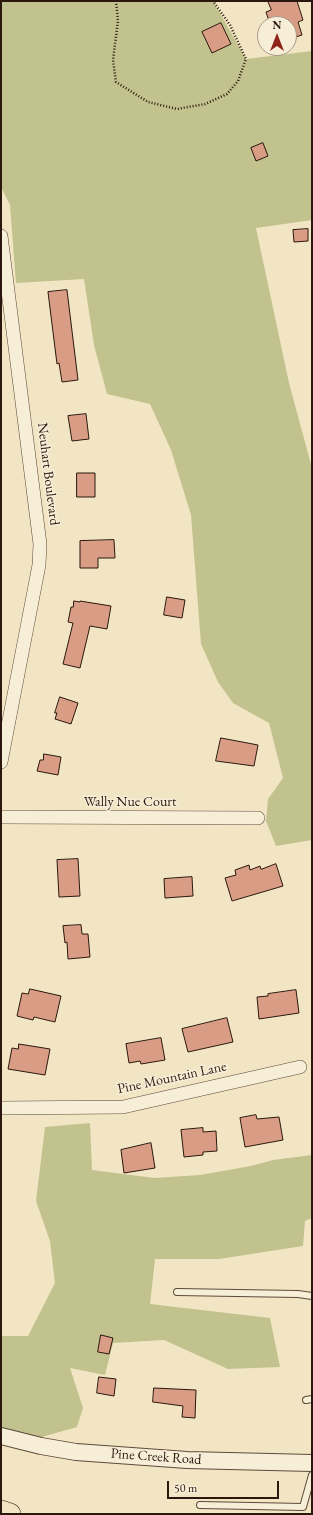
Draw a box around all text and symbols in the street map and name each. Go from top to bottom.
north arrow [257,16,297,56]
text: N [273,18,281,32]
street label: Neuhart Boulevard [33,422,63,526]
street label: Wally Nue Court [84,794,176,810]
street label: Pine Mountain Lane [116,1058,228,1098]
street label: Pine Creek Road [110,1445,202,1469]
scale bar [169,1473,281,1499]
text: 50 m [174,1480,197,1496]

